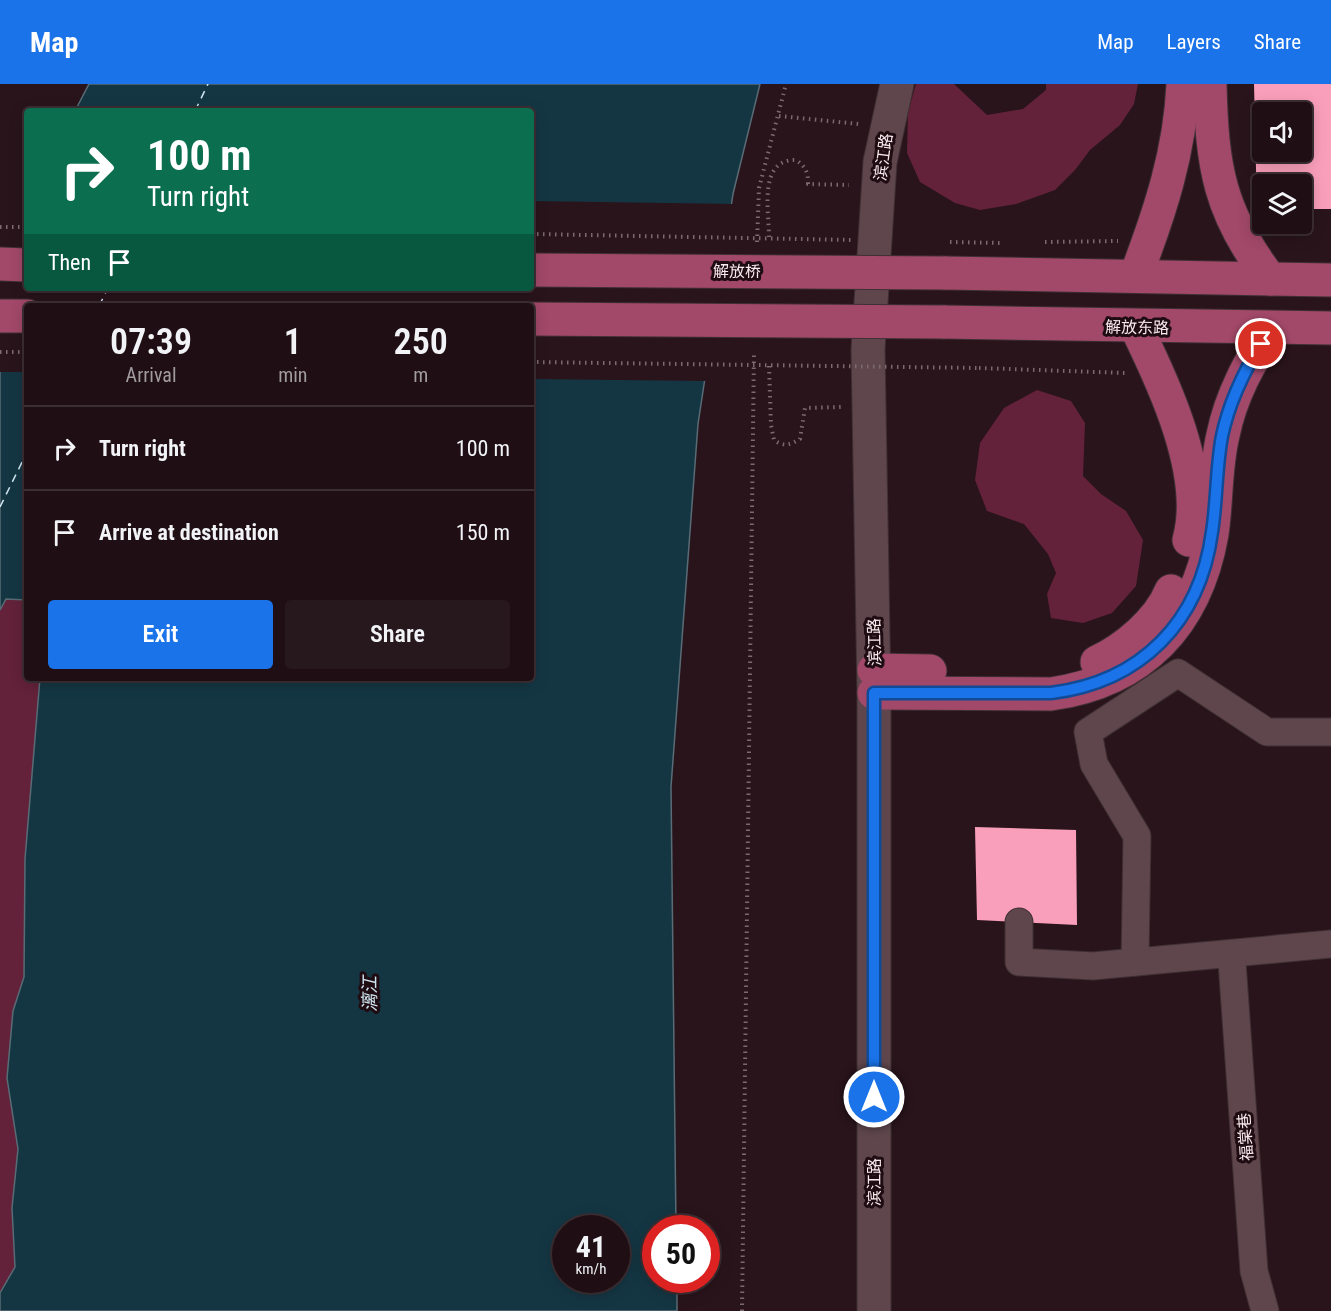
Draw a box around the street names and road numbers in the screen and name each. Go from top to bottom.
street label: 滨江路 [871,132,896,182]
street label: 解放桥 [713,262,761,281]
street label: 解放东路 [1105,317,1169,338]
street label: 滨江路 [865,618,884,666]
street label: 福棠巷 [1234,1112,1257,1162]
street label: 滨江路 [865,1158,884,1206]

